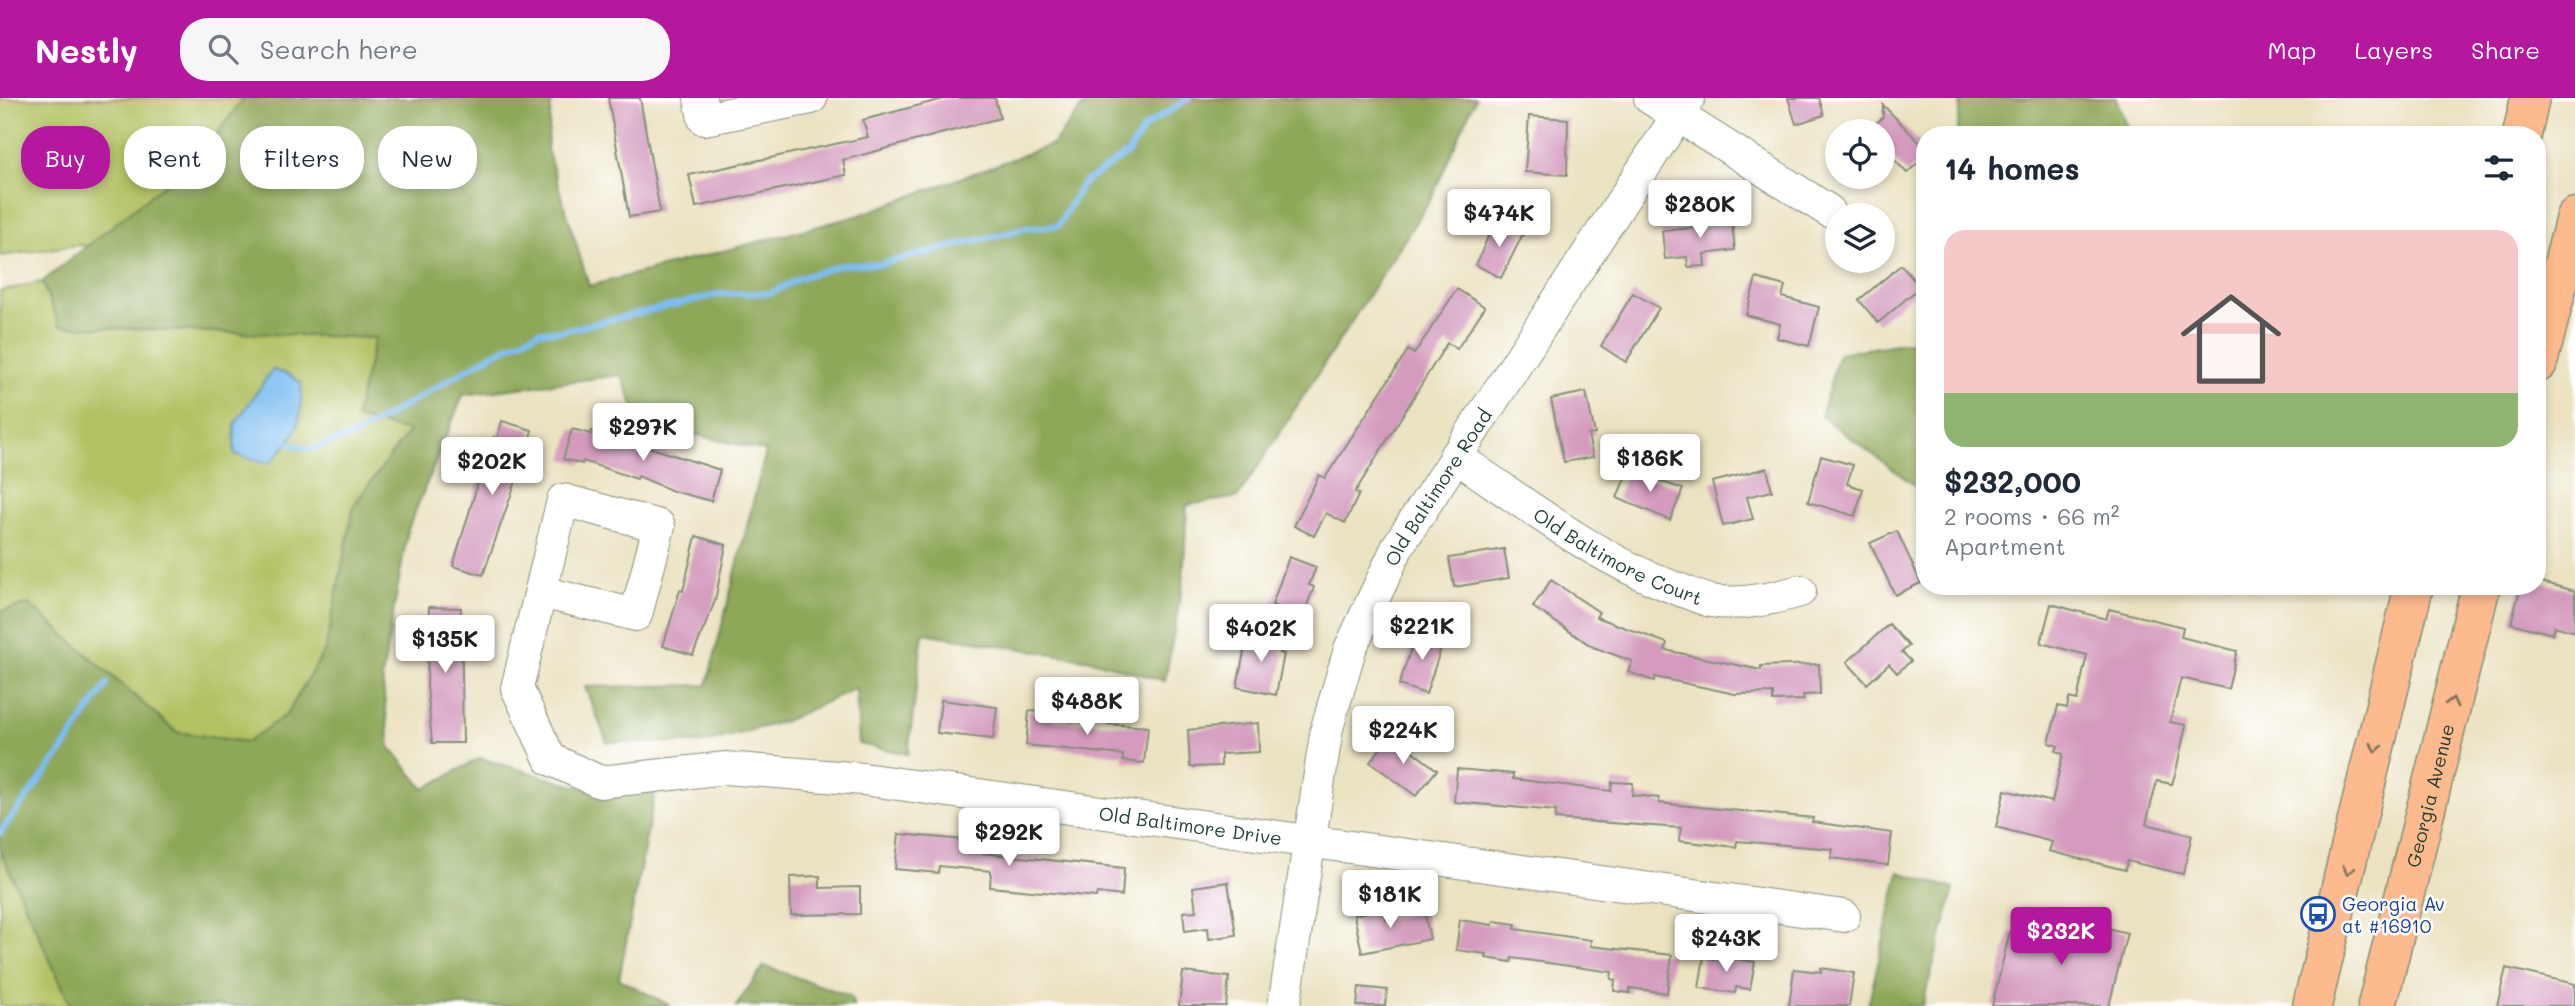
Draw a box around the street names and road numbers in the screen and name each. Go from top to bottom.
street label: Old Baltimore Road [1378,404,1497,570]
street label: Old Baltimore Court [1529,501,1706,610]
street label: Georgia Avenue [2399,721,2459,870]
street label: Old Baltimore Drive [1097,800,1284,850]

